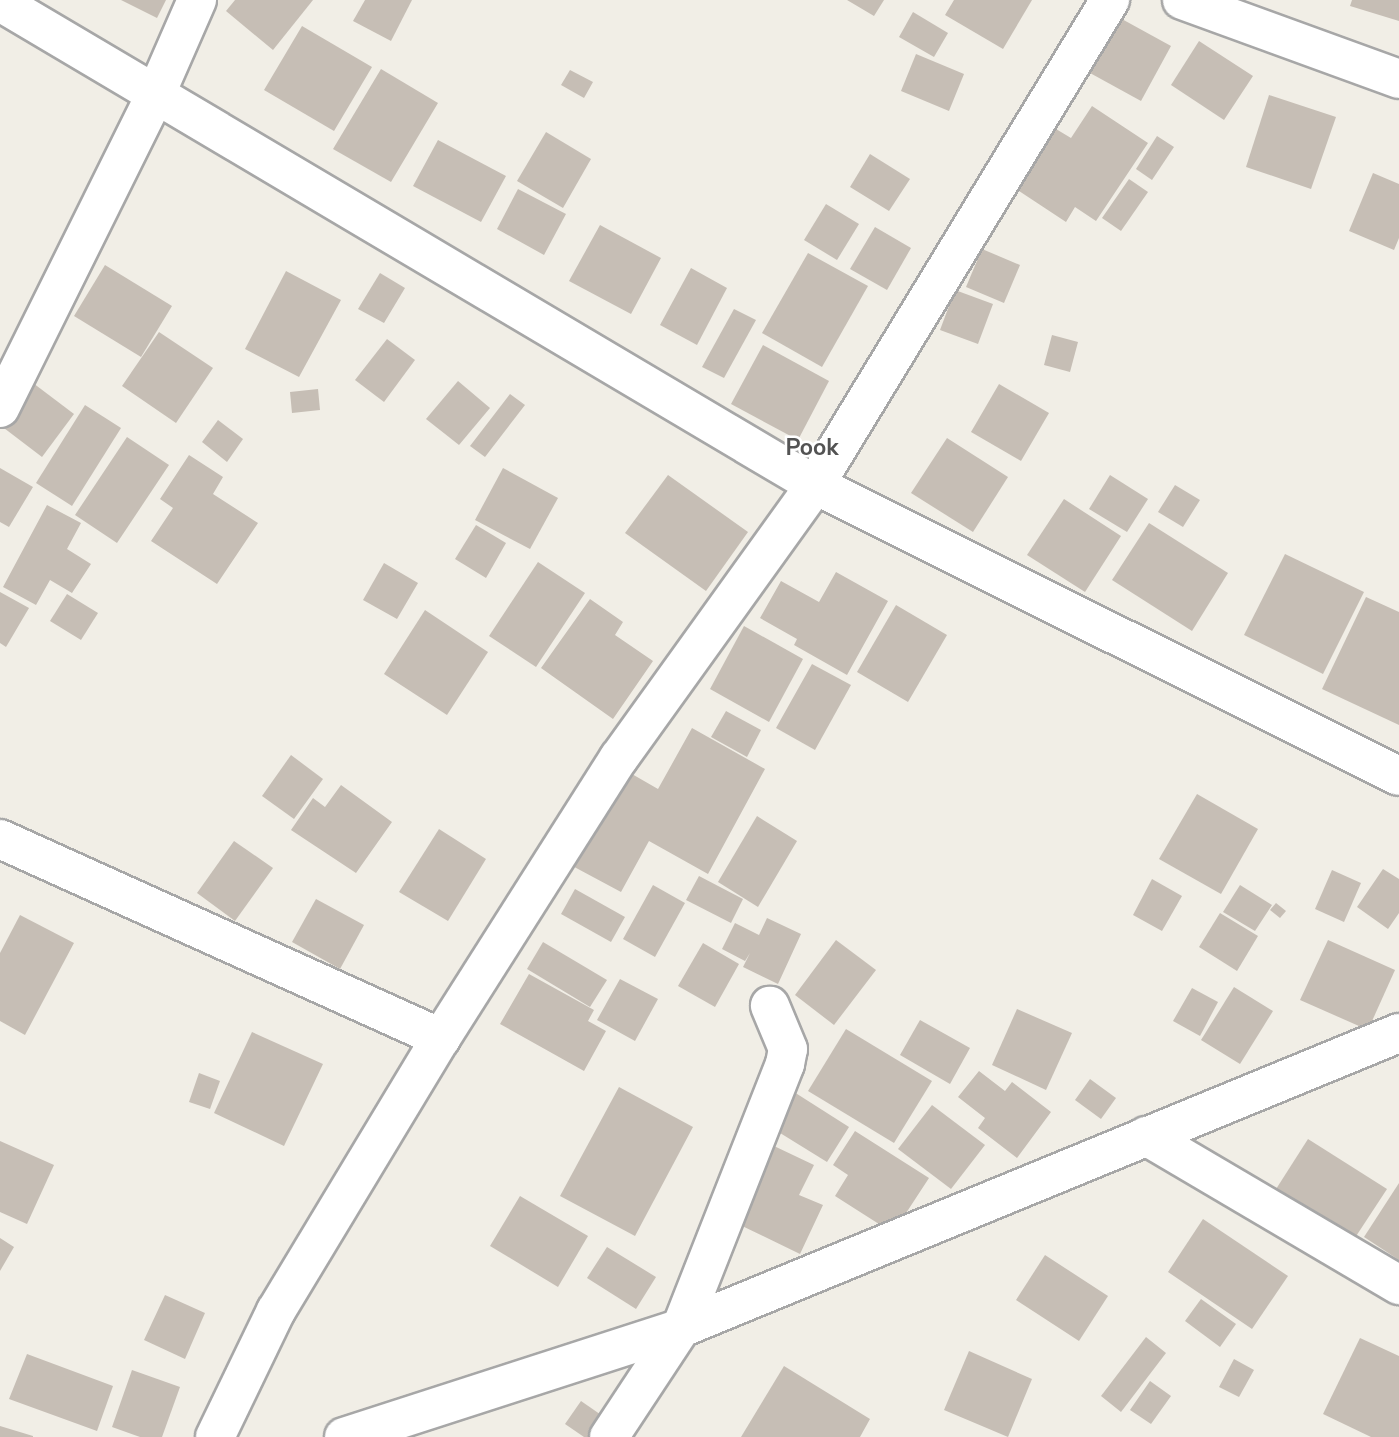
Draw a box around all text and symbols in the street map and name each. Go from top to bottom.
district label: Pook [785,434,839,462]

